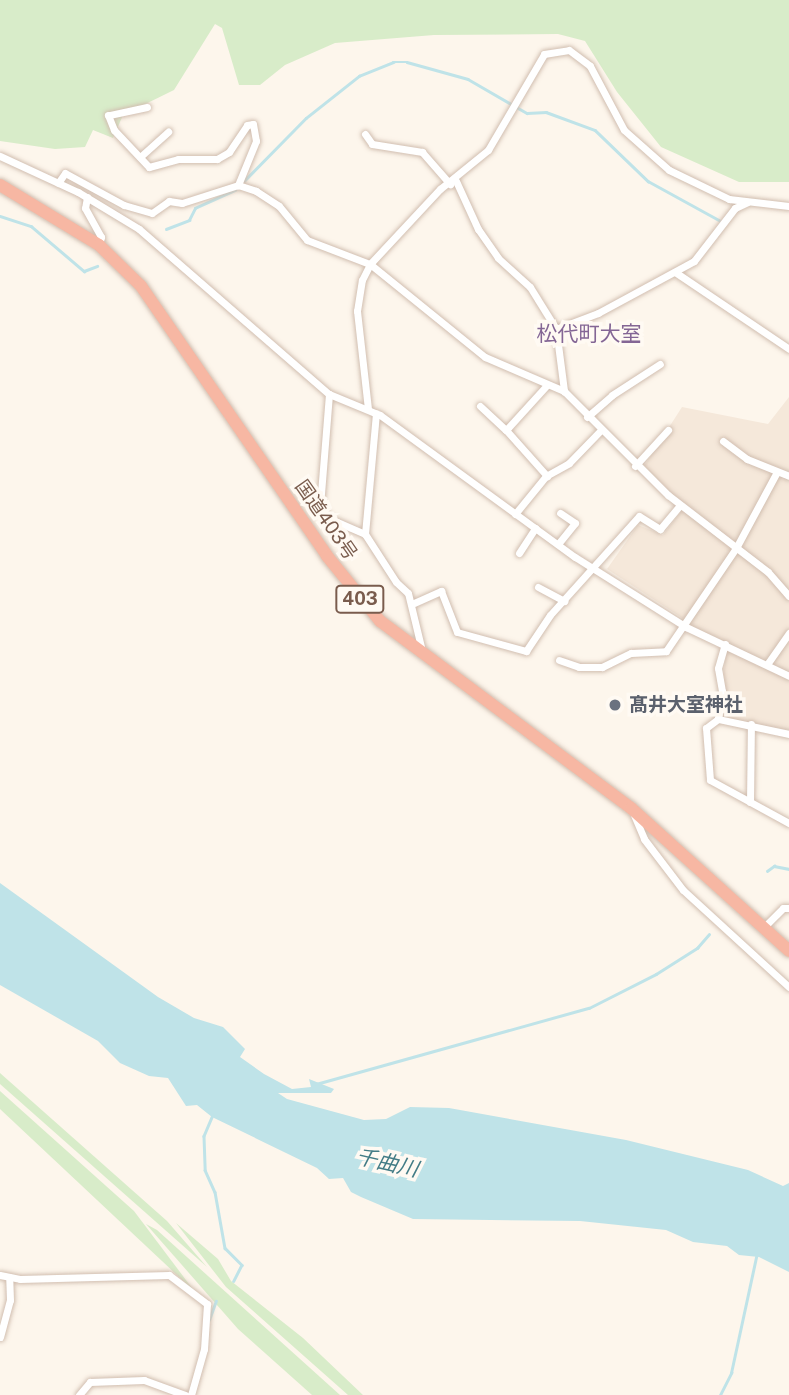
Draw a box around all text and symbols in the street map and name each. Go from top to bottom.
district label: 松代町大室 [537,321,641,347]
street label: 国道403号 [290,476,362,564]
road number: 403 [334,584,386,614]
place label: 髙井大室神社 [629,694,743,716]
marker: 髙井大室神社 [607,697,623,713]
water label: 千曲川 [353,1144,421,1182]

